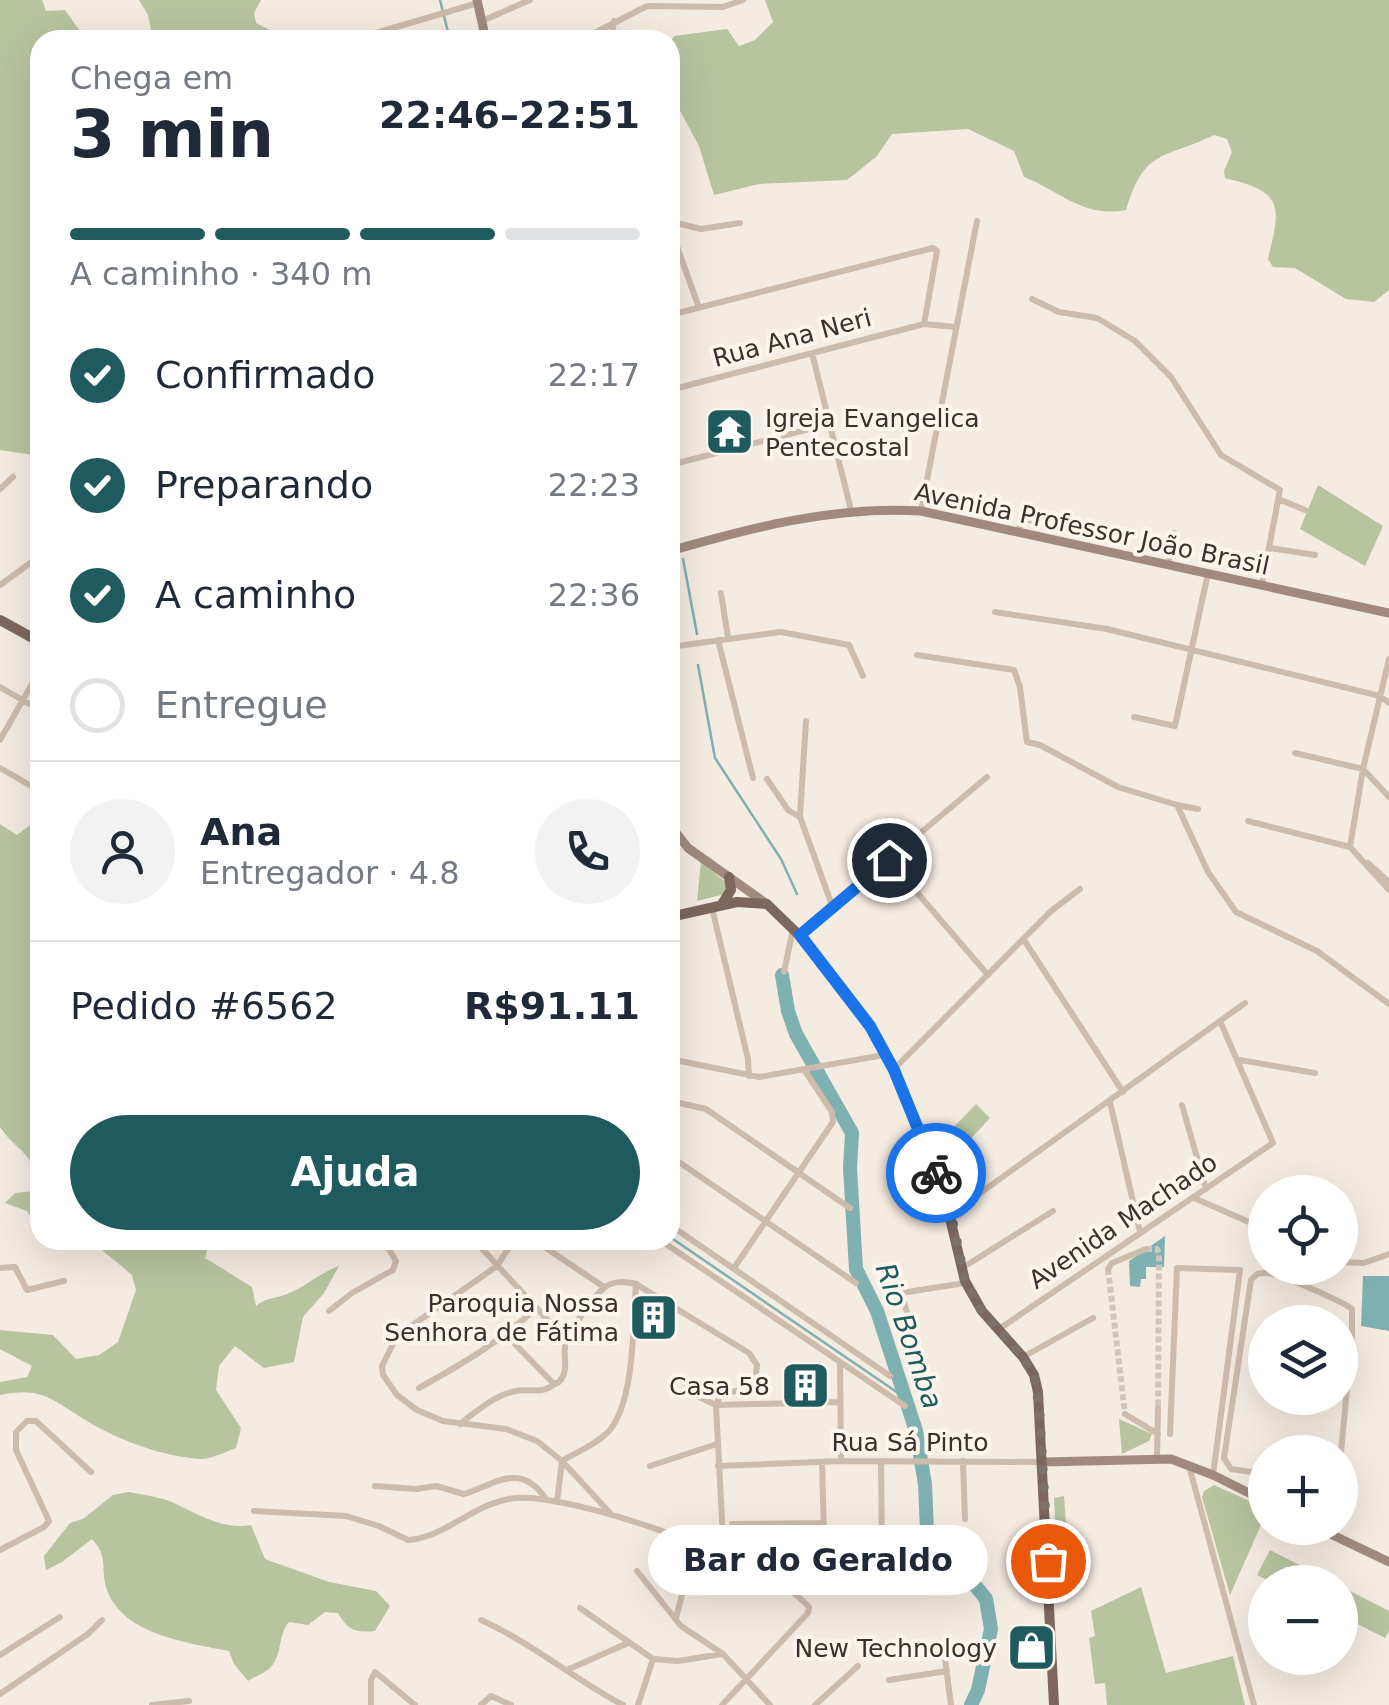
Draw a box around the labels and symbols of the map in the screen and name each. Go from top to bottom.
street label: Rua Ana Neri [710,303,874,373]
place label: Igreja Evangelica Pentecostal [765,404,980,462]
temple icon: Igreja Evangelica Pentecostal [704,406,756,458]
street label: Avenida Professor João Brasil [912,477,1272,581]
pin [847,818,932,903]
courier [886,1123,986,1223]
street label: Avenida Machado [1023,1147,1223,1295]
water label: Rio Bomba [869,1259,949,1413]
place label: Paroquia Nossa Senhora de Fátima [384,1289,619,1347]
building icon: Paroquia Nossa Senhora de Fátima [628,1291,680,1343]
building icon: Casa 58 [779,1360,831,1412]
place label: Casa 58 [669,1372,770,1401]
street label: Rua Sá Pinto [832,1428,988,1457]
pin [1006,1519,1091,1604]
callout: Bar do Geraldo [648,1526,988,1596]
shop icon: New Technology [1006,1622,1058,1674]
place label: New Technology [794,1634,997,1663]

